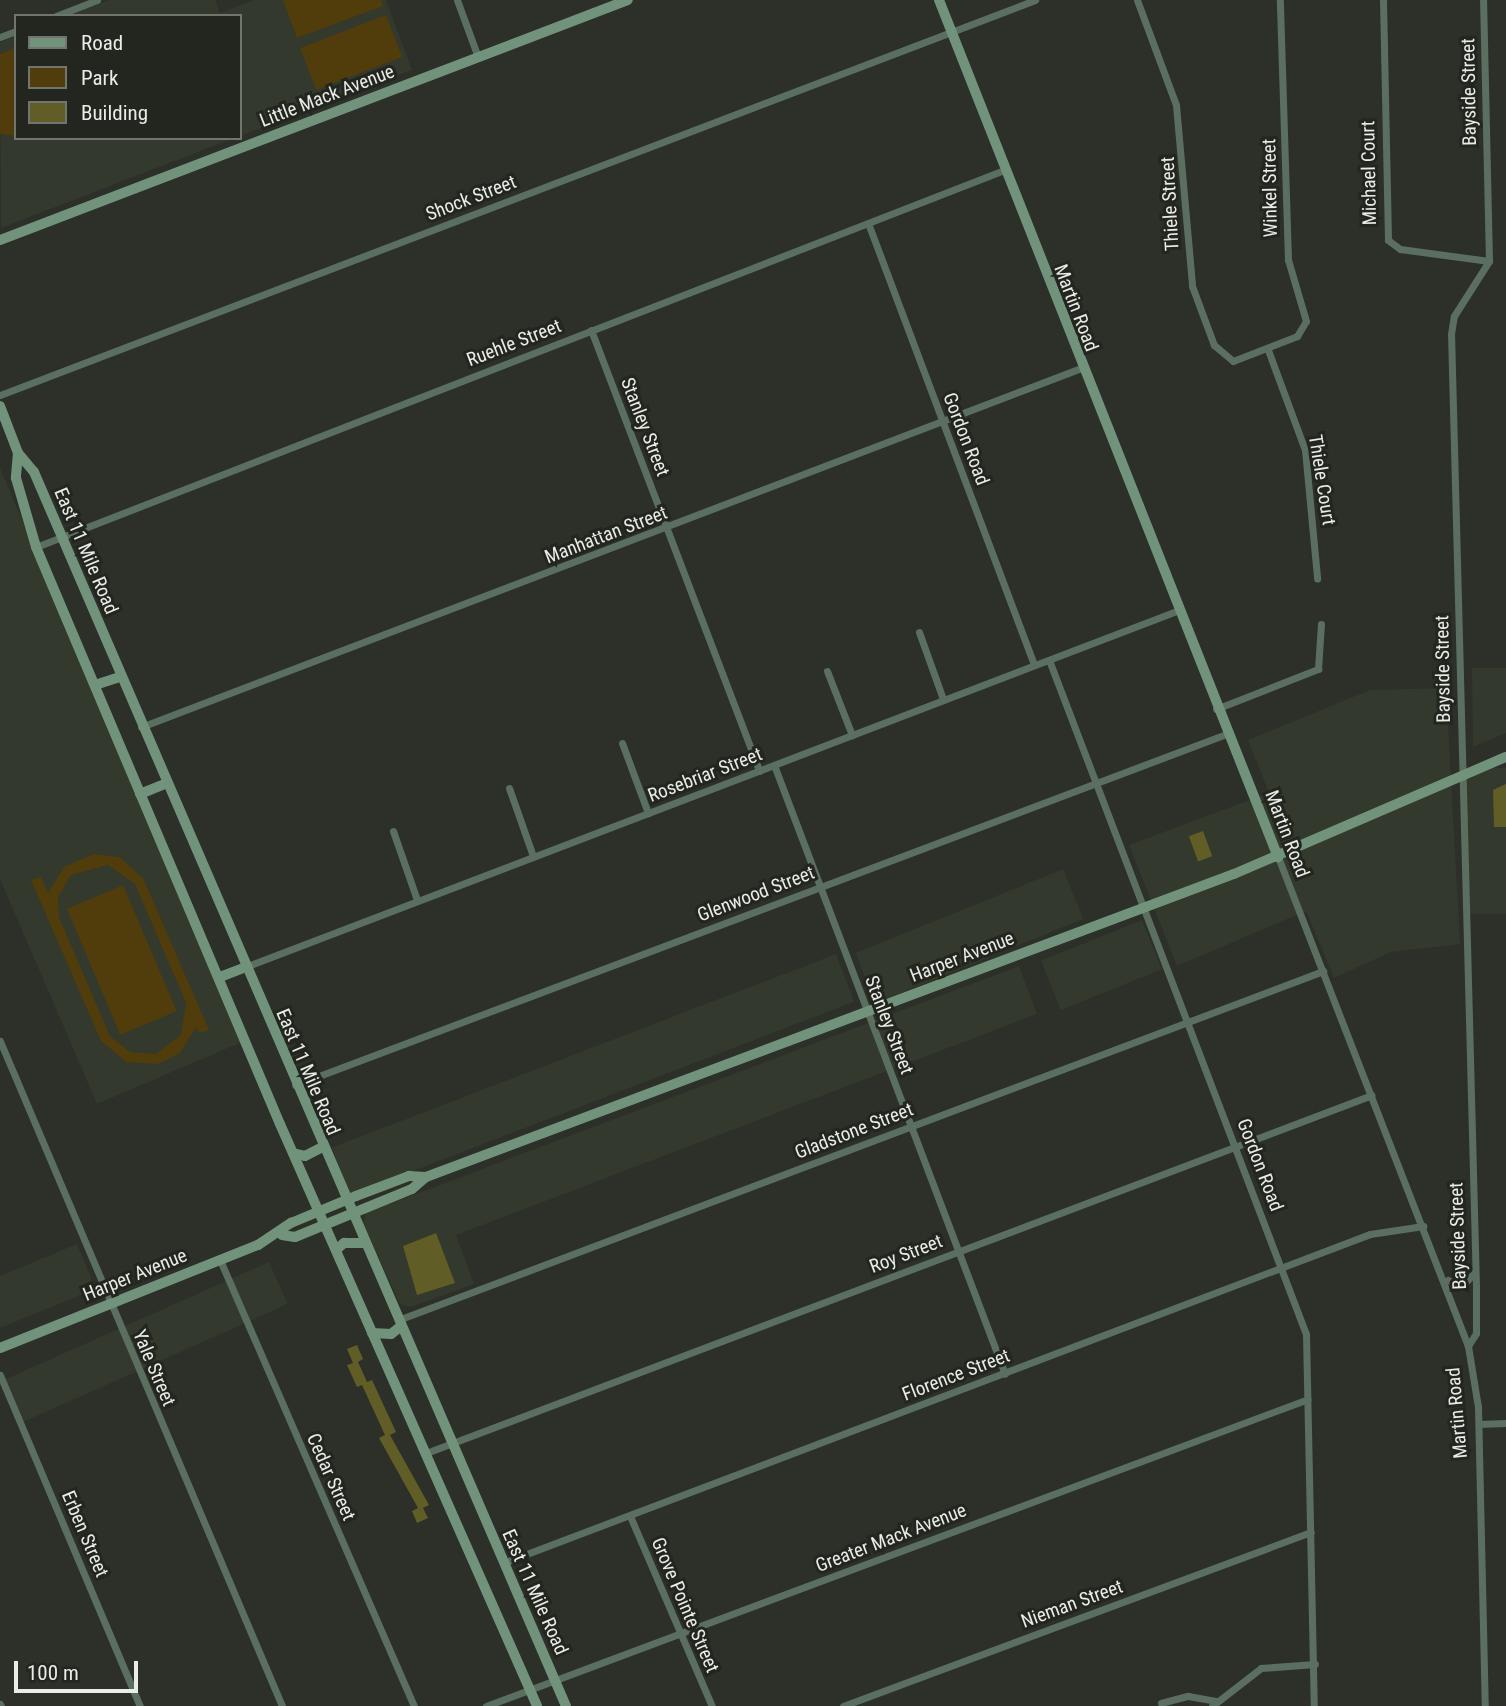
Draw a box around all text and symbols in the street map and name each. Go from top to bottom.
legend [14,14,242,140]
text: Road [81,31,123,55]
street label: Bayside Street [1457,38,1481,146]
street label: Little Mack Avenue [257,60,397,132]
text: Park [81,66,118,90]
text: Building [81,101,148,125]
street label: Michael Court [1357,120,1381,226]
street label: Winkel Street [1258,139,1282,237]
street label: Thiele Street [1156,156,1184,252]
street label: Shock Street [423,170,519,226]
street label: Martin Road [1049,261,1103,355]
street label: Ruehle Street [463,315,565,371]
street label: Stanley Street [616,374,674,480]
street label: Gordon Road [938,390,994,488]
street label: Thiele Court [1304,433,1340,527]
street label: East 11 Mile Road [49,485,123,617]
street label: Manhattan Street [542,501,670,569]
street label: Bayside Street [1431,615,1455,723]
street label: Rosebriar Street [645,743,765,807]
street label: Martin Road [1260,787,1314,881]
street label: Glenwood Street [694,861,818,927]
street label: Harper Avenue [907,927,1017,987]
street label: Stanley Street [860,972,918,1078]
street label: East 11 Mile Road [271,1006,345,1138]
street label: Gladstone Street [792,1098,916,1164]
street label: Gordon Road [1232,1116,1288,1214]
street label: Bayside Street [1445,1182,1471,1290]
street label: Roy Street [866,1230,946,1278]
street label: Harper Avenue [80,1244,190,1306]
street label: Yale Street [128,1326,180,1410]
street label: Florence Street [899,1344,1013,1406]
street label: Martin Road [1442,1366,1472,1460]
street label: Cedar Street [302,1430,360,1524]
street label: Erben Street [57,1487,113,1581]
street label: Greater Mack Avenue [813,1499,969,1577]
street label: East 11 Mile Road [497,1526,573,1658]
street label: Grove Pointe Street [646,1534,724,1676]
street label: Nieman Street [1018,1575,1126,1633]
scale bar [18,1646,142,1690]
text: 100 m [27,1661,79,1685]

